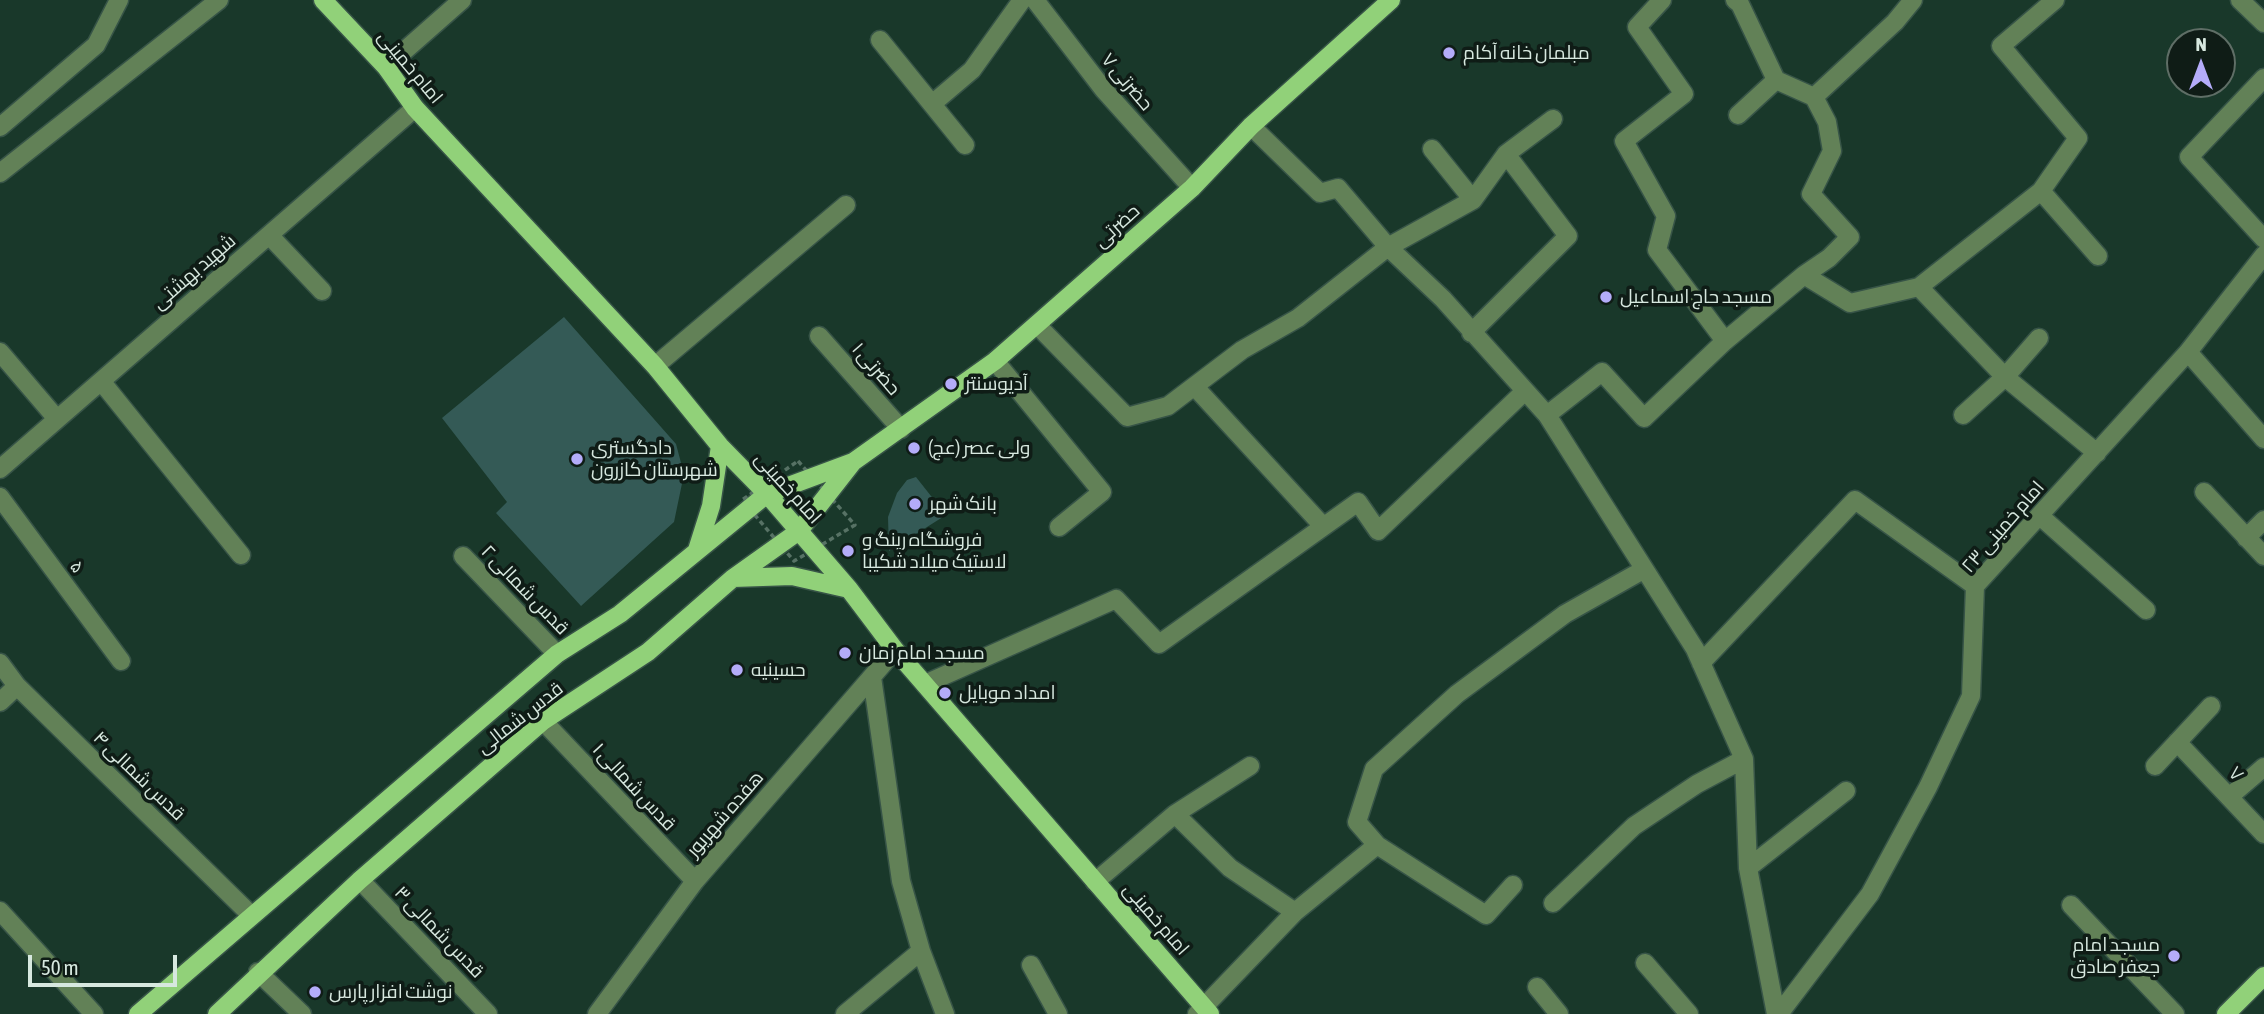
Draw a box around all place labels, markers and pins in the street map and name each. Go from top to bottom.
place label: مبلمان خانه آکام [1463,42,1590,64]
marker: مبلمان خانه آکام [1441,45,1457,61]
place label: مسجد حاج اسماعیل [1620,286,1772,308]
marker: مسجد حاج اسماعیل [1598,289,1614,305]
place label: آدیوسنتر [965,373,1028,395]
marker: آدیوسنتر [943,376,959,392]
place label: دادگستری شهرستان کازرون [591,437,718,481]
place label: ولی عصر (عج) [928,437,1030,459]
marker: ولی عصر (عج) [906,440,922,456]
marker: دادگستری شهرستان کازرون [569,451,585,467]
place label: بانک شهر [929,493,997,515]
marker: بانک شهر [907,496,923,512]
place label: فروشگاه رینگ و لاستیک میلاد شکیبا [862,529,1007,573]
marker: فروشگاه رینگ و لاستیک میلاد شکیبا [840,543,856,559]
place label: مسجد امام زمان [859,642,985,664]
marker: مسجد امام زمان [837,645,853,661]
place label: حسینیه [751,659,806,681]
marker: حسینیه [729,662,745,678]
place label: امداد موبایل [959,682,1056,704]
marker: امداد موبایل [937,685,953,701]
place label: مسجد امام جعفر صادق [2070,934,2160,978]
marker: مسجد امام جعفر صادق [2166,948,2182,964]
place label: نوشت افزار پارس [329,981,453,1003]
marker: نوشت افزار پارس [307,984,323,1000]

